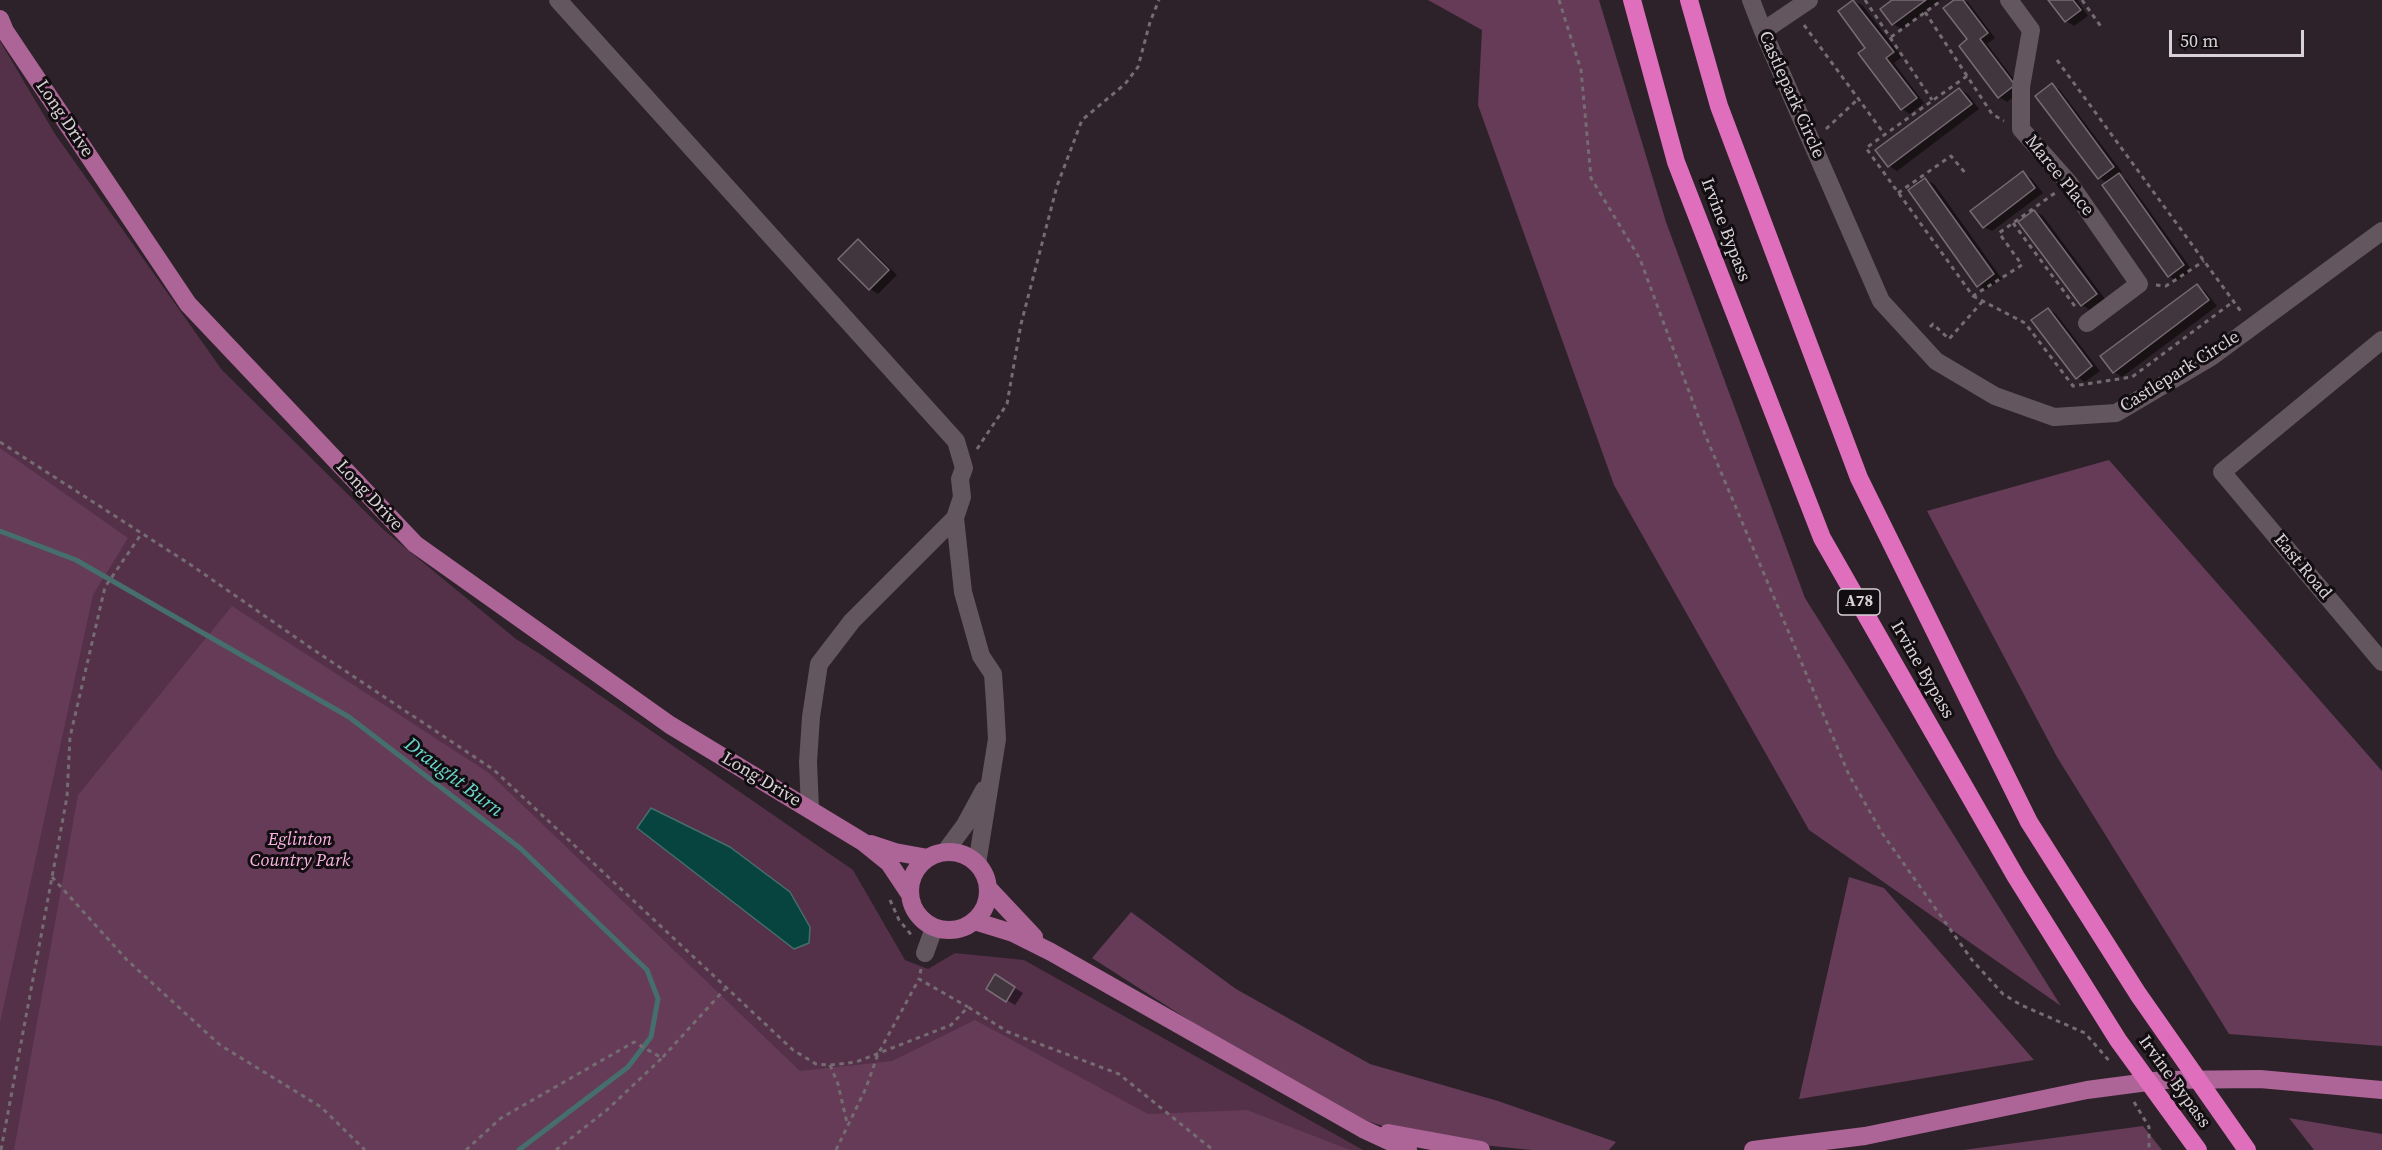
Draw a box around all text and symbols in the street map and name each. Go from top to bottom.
scale bar [2172,18,2307,56]
street label: Castlepark Circle [1753,28,1829,162]
text: 50 m [2180,28,2218,53]
street label: Long Drive [30,76,98,162]
street label: Maree Place [2020,131,2098,221]
street label: Irvine Bypass [1695,175,1755,285]
street label: Castlepark Circle [2116,327,2244,417]
street label: Long Drive [331,456,407,536]
street label: East Road [2268,530,2336,604]
road number: A78 [1838,589,1880,615]
street label: Irvine Bypass [1885,617,1959,723]
water label: Draught Burn [399,733,507,823]
street label: Long Drive [718,748,804,812]
park label: Eglinton Country Park [250,829,350,872]
street label: Irvine Bypass [2133,1032,2215,1132]

